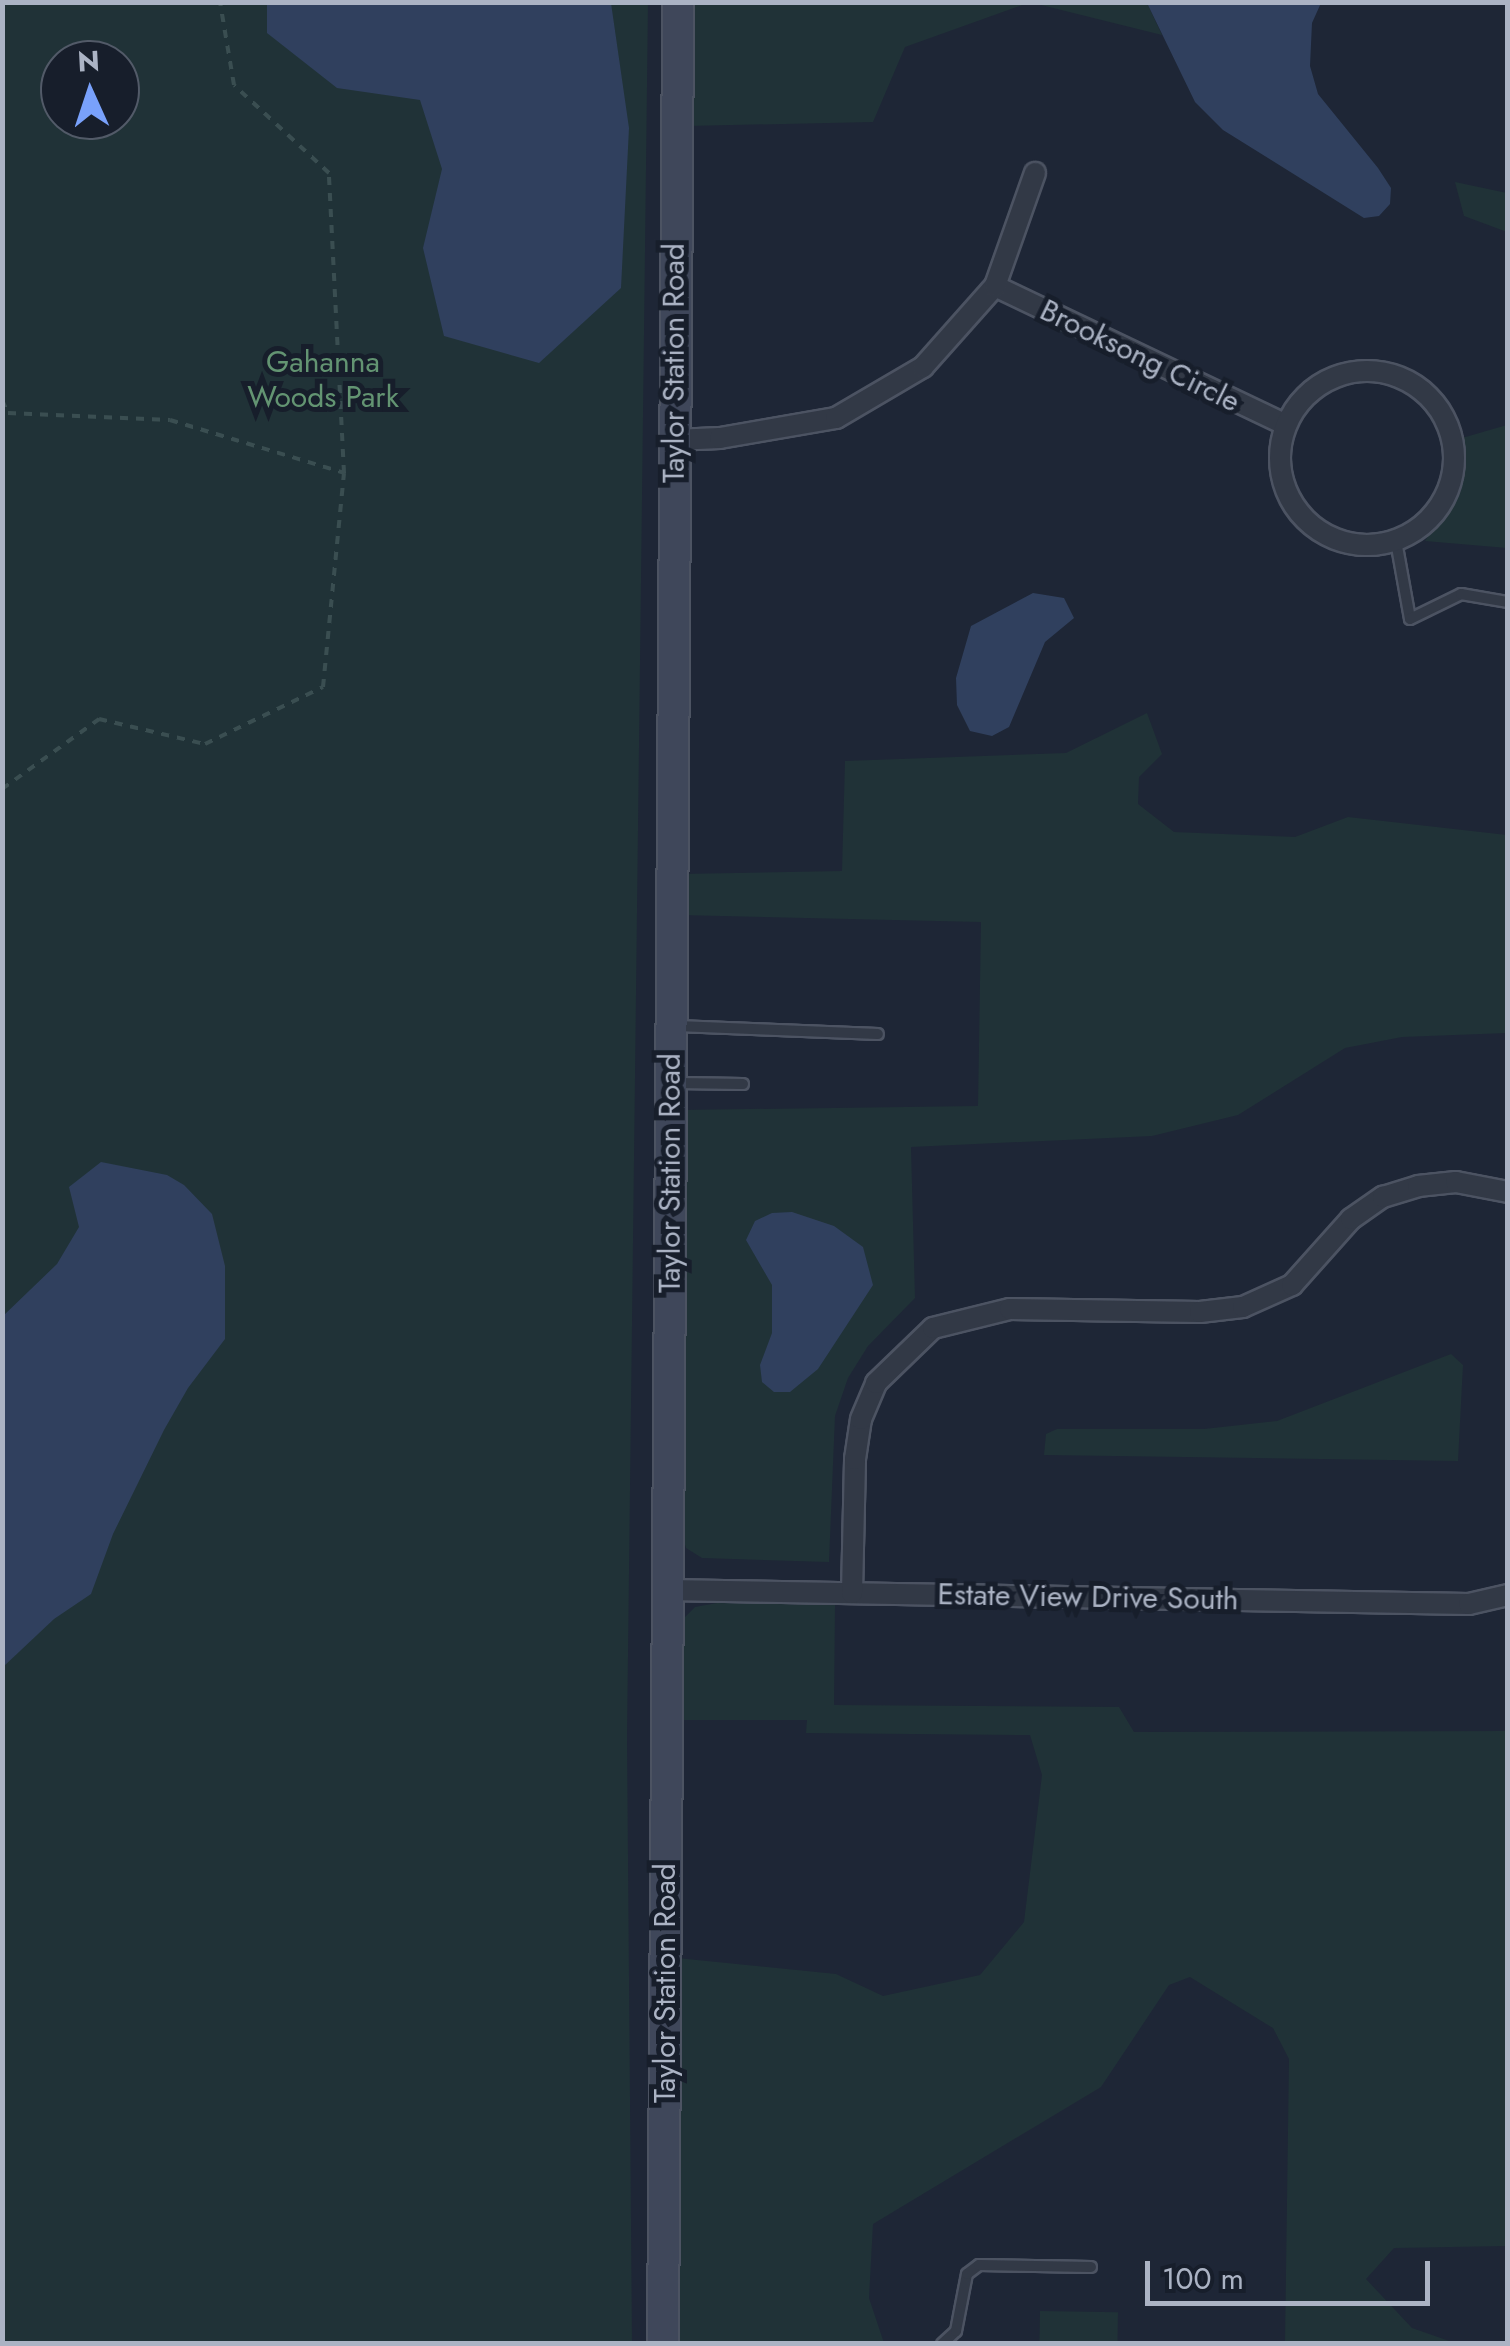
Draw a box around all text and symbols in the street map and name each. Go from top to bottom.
north arrow [40,40,140,140]
text: N [76,40,101,83]
street label: Taylor Station Road [656,243,692,483]
street label: Brooksong Circle [1034,292,1246,420]
park label: Gahanna Woods Park [247,344,399,414]
street label: Taylor Station Road [652,1053,688,1293]
street label: Estate View Drive South [937,1576,1239,1618]
street label: Taylor Station Road [647,1863,683,2103]
scale bar [1150,2241,1435,2303]
text: 100 m [1162,2257,1244,2300]

